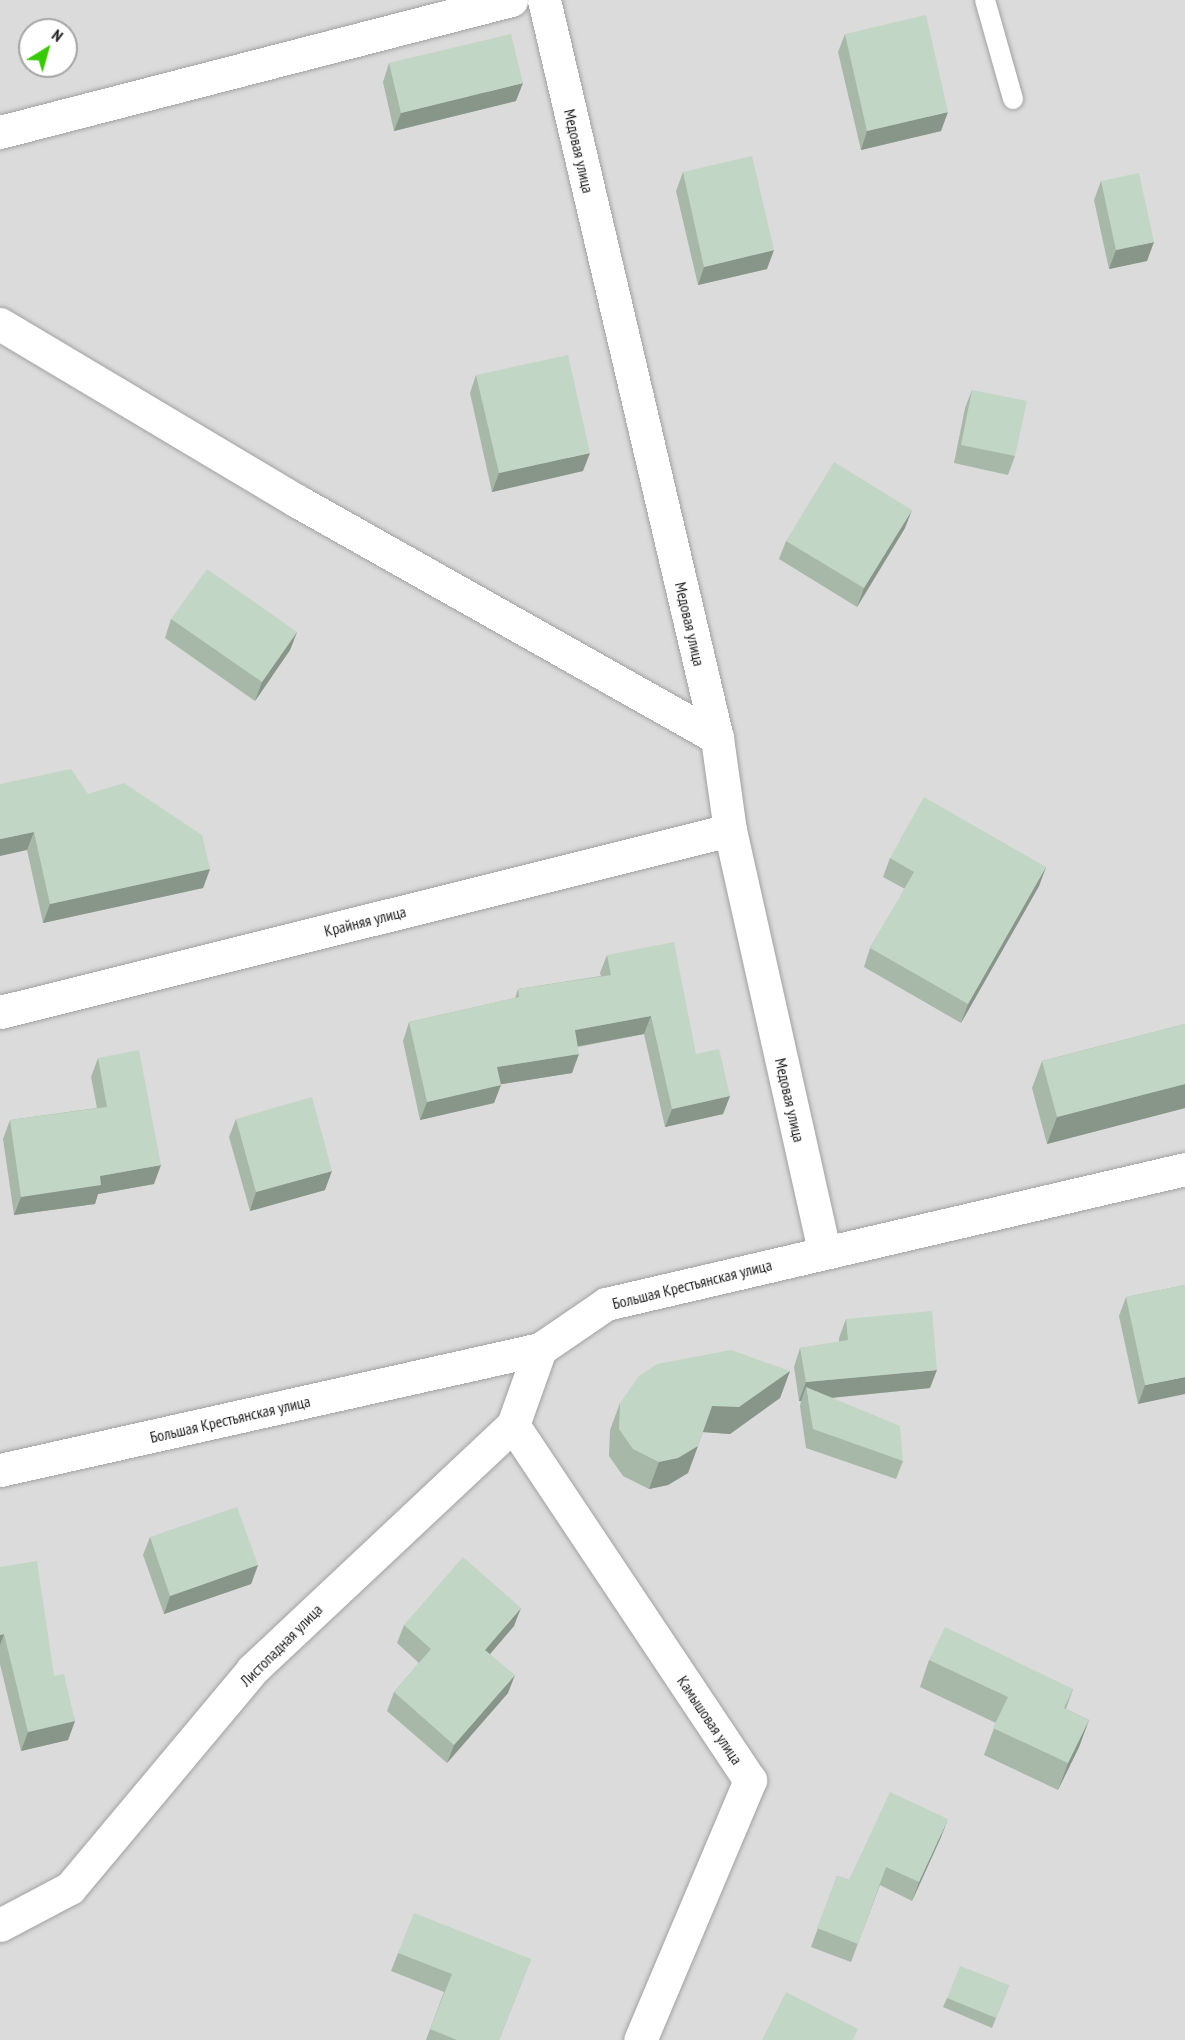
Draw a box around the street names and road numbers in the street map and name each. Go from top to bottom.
street label: Медовая улица [560,107,598,195]
street label: Медовая улица [671,580,709,668]
street label: Крайняя улица [322,902,408,940]
street label: Медовая улица [771,1056,809,1144]
street label: Большая Крестьянская улица [610,1255,774,1313]
street label: Большая Крестьянская улица [148,1391,312,1447]
street label: Листопадная улица [236,1600,326,1690]
street label: Камышовая улица [673,1672,747,1768]

